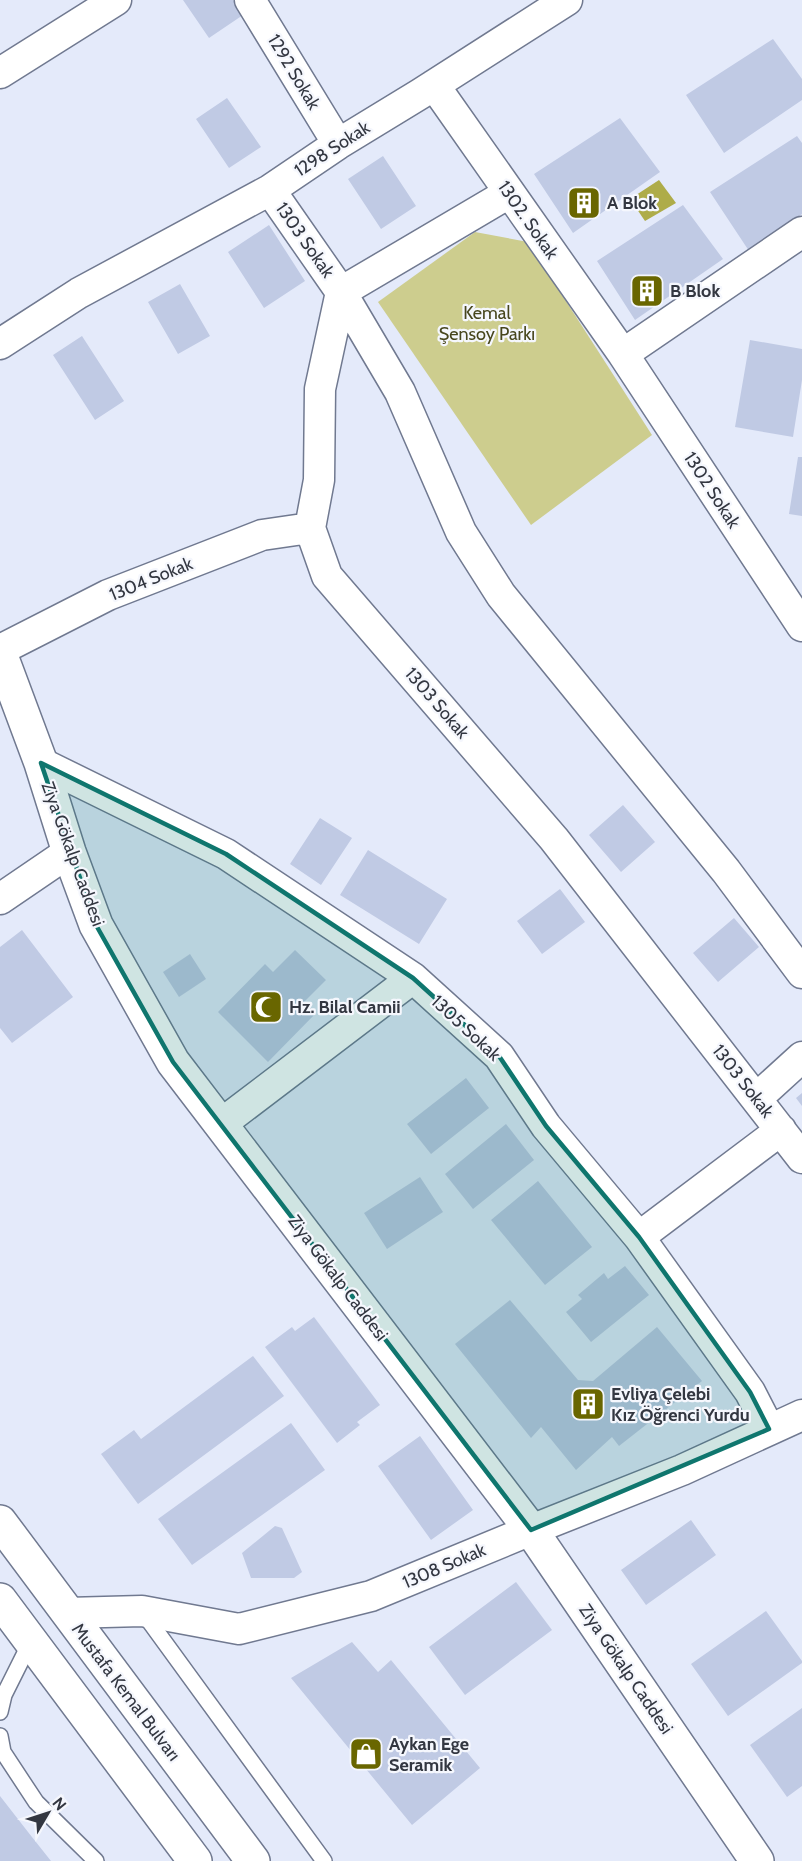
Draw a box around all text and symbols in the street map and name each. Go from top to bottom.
street label: 1292 Sokak [263,30,326,115]
street label: 1298 Sokak [290,116,375,182]
street label: 1302. Sokak [493,177,563,264]
building icon: A Blok [566,185,602,221]
place label: A Blok [607,192,657,214]
street label: 1303 Sokak [271,198,340,283]
building icon: B Blok [629,273,665,309]
place label: B Blok [670,280,720,302]
park label: Kemal Şensoy Parkı [439,302,535,345]
street label: 1302 Sokak [679,448,745,533]
street label: 1304 Sokak [106,552,197,606]
street label: 1303 Sokak [400,663,474,744]
street label: Ziya Gökalp Caddesi [37,779,109,929]
mosque icon: Hz. Bilal Camii [248,989,284,1025]
street label: 1305 Sokak [427,990,506,1066]
place label: Hz. Bilal Camii [289,996,401,1018]
street label: 1303 Sokak [708,1040,779,1123]
street label: Ziya Gökalp Caddesi [283,1211,393,1345]
place label: Evliya Çelebi Kız Öğrenci Yurdu [611,1383,750,1426]
building icon: Evliya Çelebi Kız Öğrenci Yurdu [570,1386,606,1422]
street label: 1308 Sokak [399,1538,490,1593]
street label: Ziya Gökalp Caddesi [574,1600,678,1738]
street label: Mustafa Kemal Bulvarı [67,1619,185,1765]
place label: Aykan Ege Seramik [389,1733,469,1776]
shop icon: Aykan Ege Seramik [348,1736,384,1772]
north arrow [18,1783,78,1843]
text: N [48,1794,70,1814]

